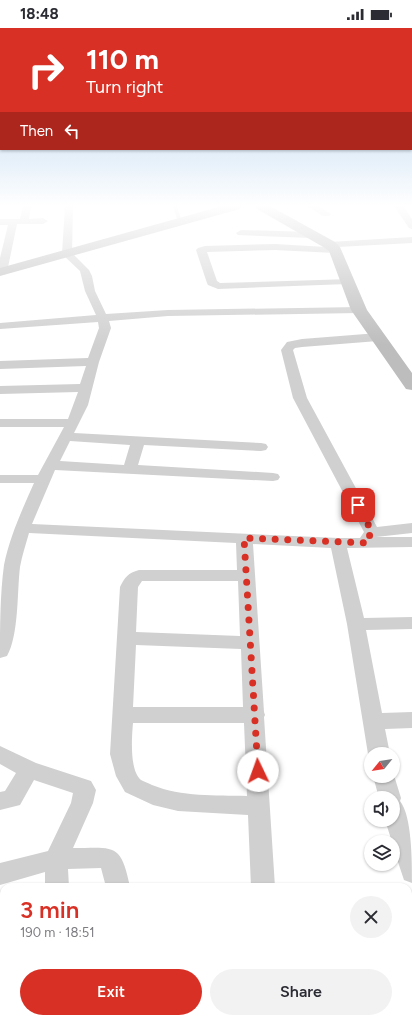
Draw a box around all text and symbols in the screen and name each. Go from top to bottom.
text: 18:48 [20,5,59,23]
text: 110 m [86,42,159,76]
icon: right [20,44,72,96]
text: Turn right [86,76,163,98]
icon: left [61,120,83,142]
text: Then [20,122,53,140]
pin [341,488,375,522]
icon: arrive [347,494,369,516]
north arrow [364,747,400,783]
map controls [364,747,400,871]
position arrow [237,750,279,792]
button: sound [364,791,400,827]
button: layers [364,835,400,871]
text: 3 min [20,895,79,924]
button: close [350,896,392,938]
text: 190 m · 18:51 [20,925,95,940]
button: Exit [20,969,202,1015]
button: Share [210,969,392,1015]

